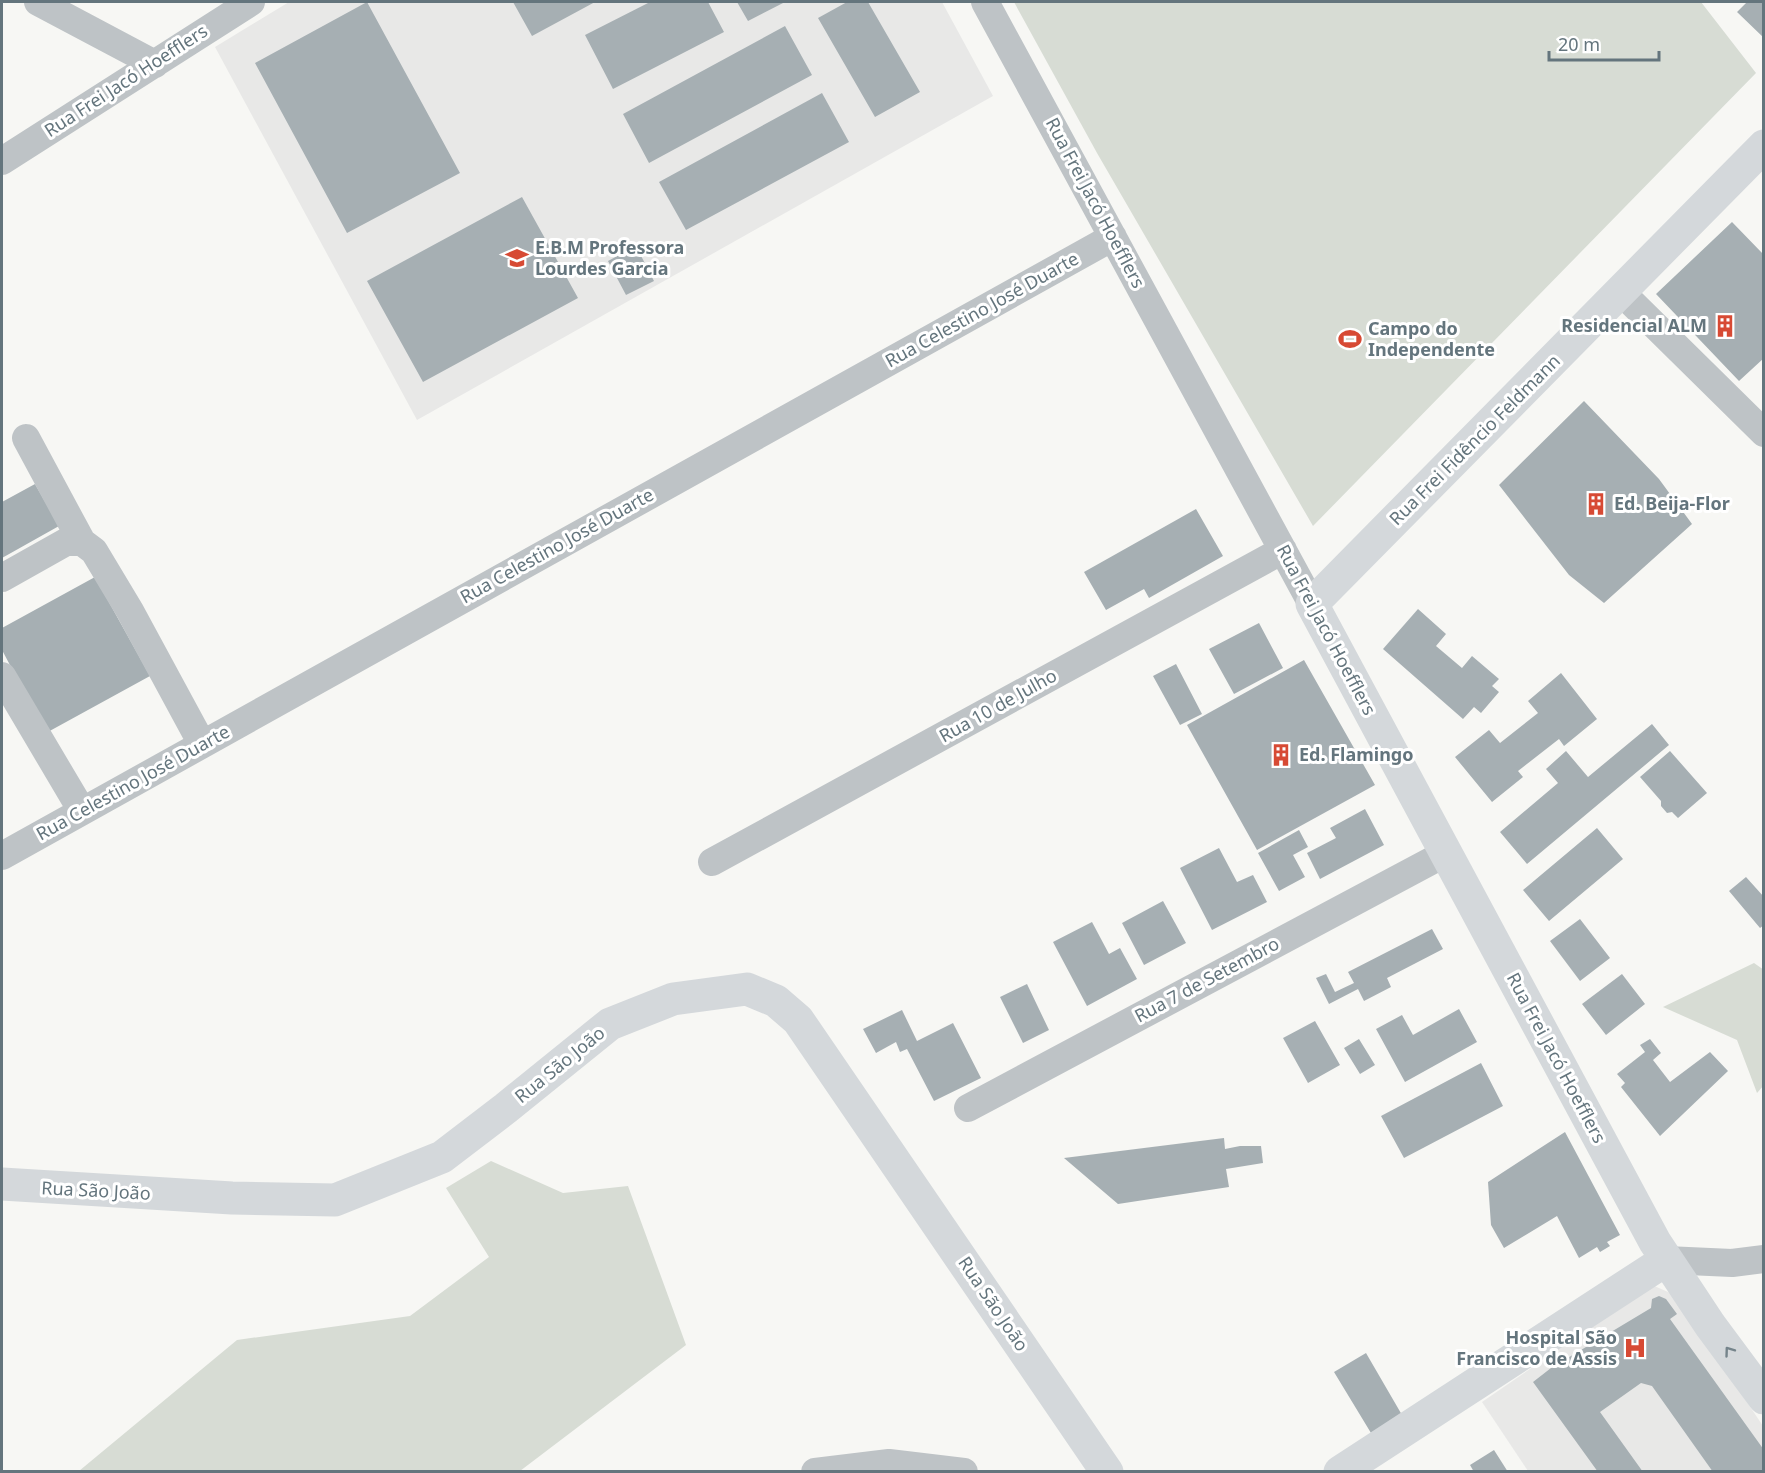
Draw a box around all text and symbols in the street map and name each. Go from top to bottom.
street label: Rua Frei Jacó Hoefflers [39,18,212,142]
scale bar [1549,24,1658,62]
text: 20 m [1558,32,1600,56]
street label: Rua Frei Jacó Hoefflers [1041,113,1151,292]
place label: E.B.M Professora Lourdes Garcia [535,235,684,280]
school or university icon: E.B.M Professora Lourdes Garcia [504,245,530,271]
street label: Rua Celestino José Duarte [881,246,1082,372]
place label: Residencial ALM [1561,313,1707,337]
building icon: Residencial ALM [1712,313,1738,339]
place label: Campo do Independente [1368,316,1495,361]
sports icon: Campo do Independente [1337,326,1363,352]
street label: Rua Frei Fidêncio Feldmann [1384,349,1565,530]
street label: Rua Celestino José Duarte [456,482,657,608]
building icon: Ed. Beija-Flor [1583,491,1609,517]
place label: Ed. Beija-Flor [1614,491,1730,515]
street label: Rua Frei Jacó Hoefflers [1272,540,1382,719]
street label: Rua 10 de Julho [934,663,1061,747]
street label: Rua Celestino José Duarte [32,719,233,845]
building icon: Ed. Flamingo [1268,742,1294,768]
place label: Ed. Flamingo [1299,742,1413,766]
street label: Rua 7 de Setembro [1130,931,1283,1027]
street label: Rua Frei Jacó Hoefflers [1502,968,1612,1147]
street label: Rua São João [509,1020,609,1108]
street label: Rua São João [41,1175,151,1205]
street label: Rua São João [953,1251,1034,1356]
place label: Hospital São Francisco de Assis [1456,1325,1617,1370]
hospital icon: Hospital São Francisco de Assis [1622,1335,1648,1361]
one-way arrow [1725,1347,1736,1358]

